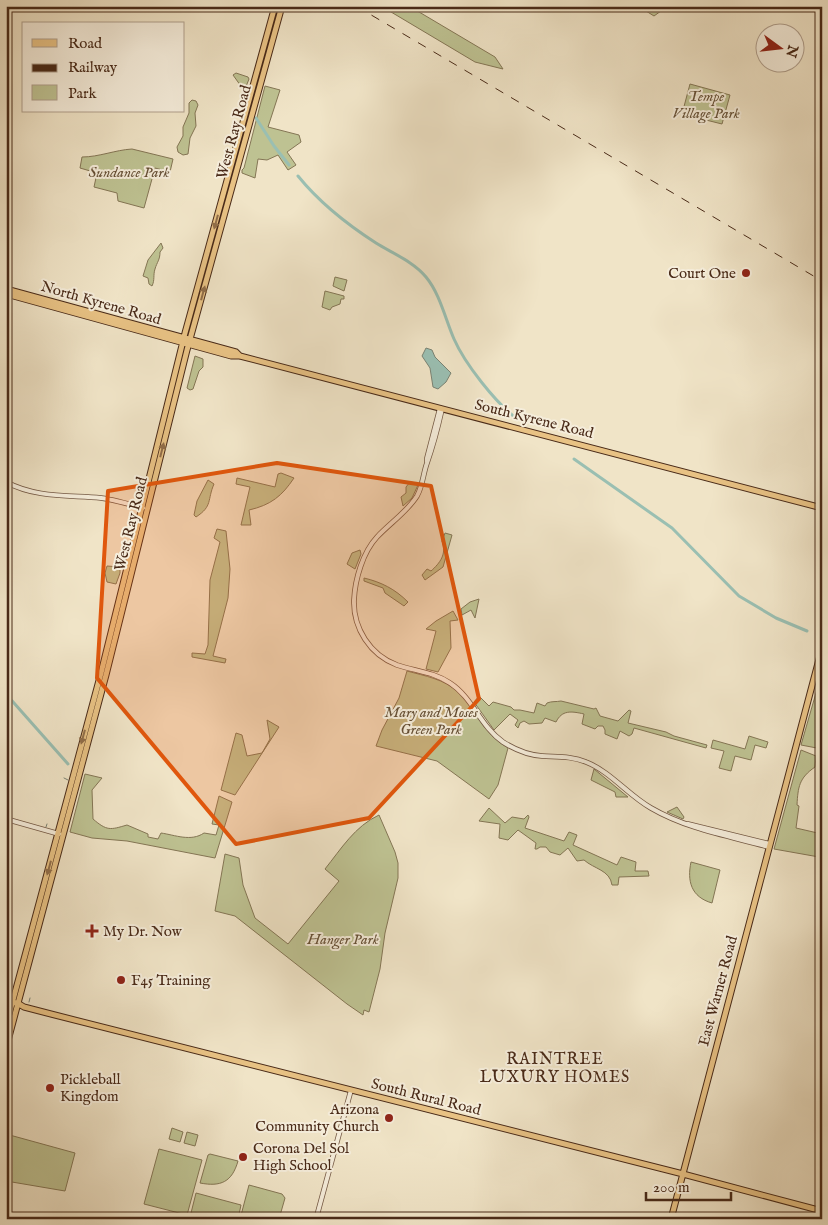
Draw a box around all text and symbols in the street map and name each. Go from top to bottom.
legend [22,22,185,112]
north arrow [756,22,806,72]
text: Road [68,34,103,53]
text: N [781,42,802,59]
text: Railway [68,58,118,77]
street label: West Ray Road [212,82,256,181]
text: Park [68,84,98,103]
park label: Tempe Village Park [672,87,740,124]
park label: Sundance Park [89,163,169,182]
one-way arrow [212,214,220,229]
place label: Court One [668,264,736,283]
marker: Court One [740,267,752,279]
street label: North Kyrene Road [39,277,164,330]
one-way arrow [199,286,207,301]
street label: South Kyrene Road [473,395,596,443]
one-way arrow [159,443,167,458]
street label: West Ray Road [110,474,152,573]
park label: Mary and Moses Green Park [384,703,478,739]
one-way arrow [79,730,87,745]
one-way arrow [45,860,53,875]
place label: My Dr. Now [103,922,183,941]
marker: My Dr. Now [85,924,99,938]
park label: Hanger Park [306,930,379,950]
street label: East Warner Road [694,933,742,1048]
place label: F45 Training [131,971,211,990]
marker: F45 Training [115,974,127,986]
district label: RAINTREE LUXURY HOMES [480,1050,630,1088]
place label: Pickleball Kingdom [60,1070,122,1106]
street label: South Rural Road [369,1074,484,1120]
marker: Pickleball Kingdom [44,1082,56,1094]
place label: Arizona Community Church [255,1100,380,1136]
marker: Arizona Community Church [383,1112,395,1124]
place label: Corona Del Sol High School [253,1139,350,1175]
marker: Corona Del Sol High School [237,1151,249,1163]
scale bar [646,1170,730,1202]
text: 200 m [653,1178,690,1197]

